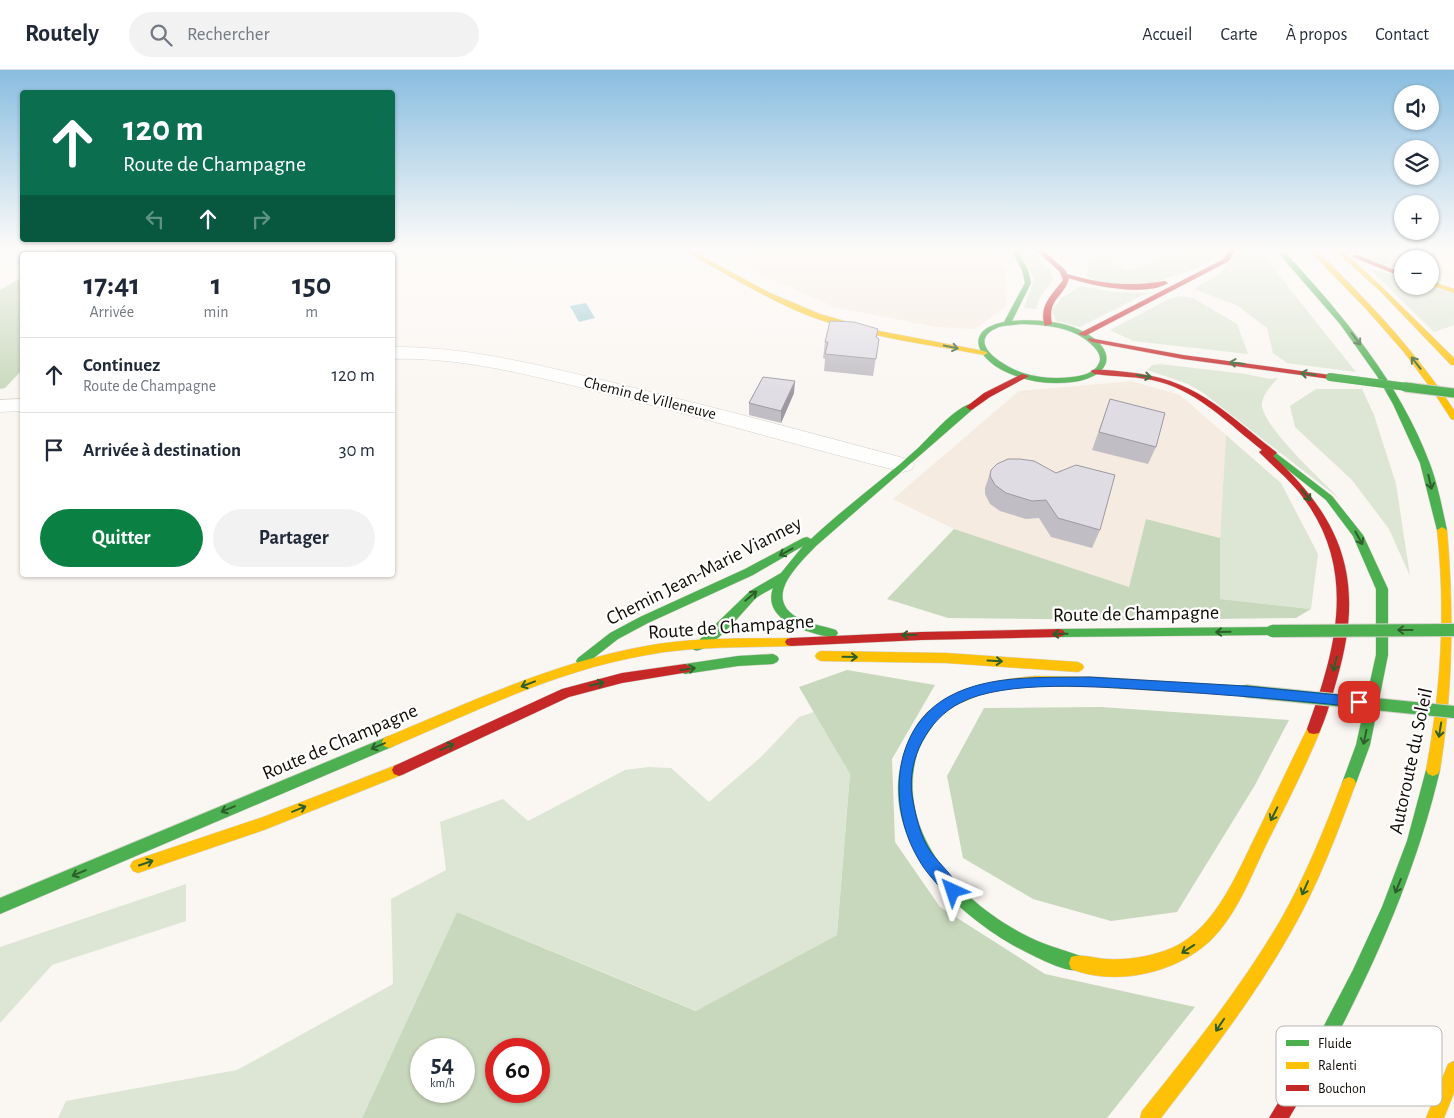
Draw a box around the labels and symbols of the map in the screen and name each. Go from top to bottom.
one-way arrow [1350,332,1361,345]
one-way arrow [943,343,959,352]
one-way arrow [1411,357,1422,370]
one-way arrow [1230,358,1246,368]
one-way arrow [1300,369,1316,379]
one-way arrow [1136,372,1152,382]
street label: Chemin de Villeneuve [582,374,718,422]
one-way arrow [1425,474,1435,490]
one-way arrow [1300,488,1311,501]
street label: Chemin Jean-Marie Vianney [603,513,805,629]
one-way arrow [1354,531,1364,546]
one-way arrow [779,547,793,557]
one-way arrow [745,591,758,602]
street label: Route de Champagne [1053,603,1219,625]
street label: Route de Champagne [647,611,815,643]
one-way arrow [1398,625,1414,635]
one-way arrow [1215,627,1232,637]
one-way arrow [1053,629,1069,639]
one-way arrow [901,631,917,640]
one-way arrow [842,652,858,662]
one-way arrow [1329,655,1339,671]
one-way arrow [987,656,1003,665]
one-way arrow [680,663,696,673]
one-way arrow [588,679,604,688]
one-way arrow [521,680,537,689]
pin [1338,681,1380,723]
street label: Autoroute du Soleil [1386,686,1436,836]
street label: Route de Champagne [259,700,421,784]
one-way arrow [1434,721,1444,737]
one-way arrow [1360,728,1369,744]
one-way arrow [371,742,386,752]
one-way arrow [439,742,454,751]
one-way arrow [291,804,306,814]
one-way arrow [221,806,236,815]
one-way arrow [1269,806,1278,821]
one-way arrow [137,858,153,867]
position arrow [926,864,978,916]
one-way arrow [72,869,87,878]
one-way arrow [1392,878,1402,893]
one-way arrow [1300,880,1310,895]
one-way arrow [1181,945,1195,955]
one-way arrow [1214,1018,1224,1032]
legend [1276,1026,1442,1106]
text: Fluide [1318,1037,1352,1051]
speed limit sign: 60 [485,1038,550,1103]
text: Ralenti [1318,1059,1357,1073]
text: Bouchon [1318,1082,1366,1096]

